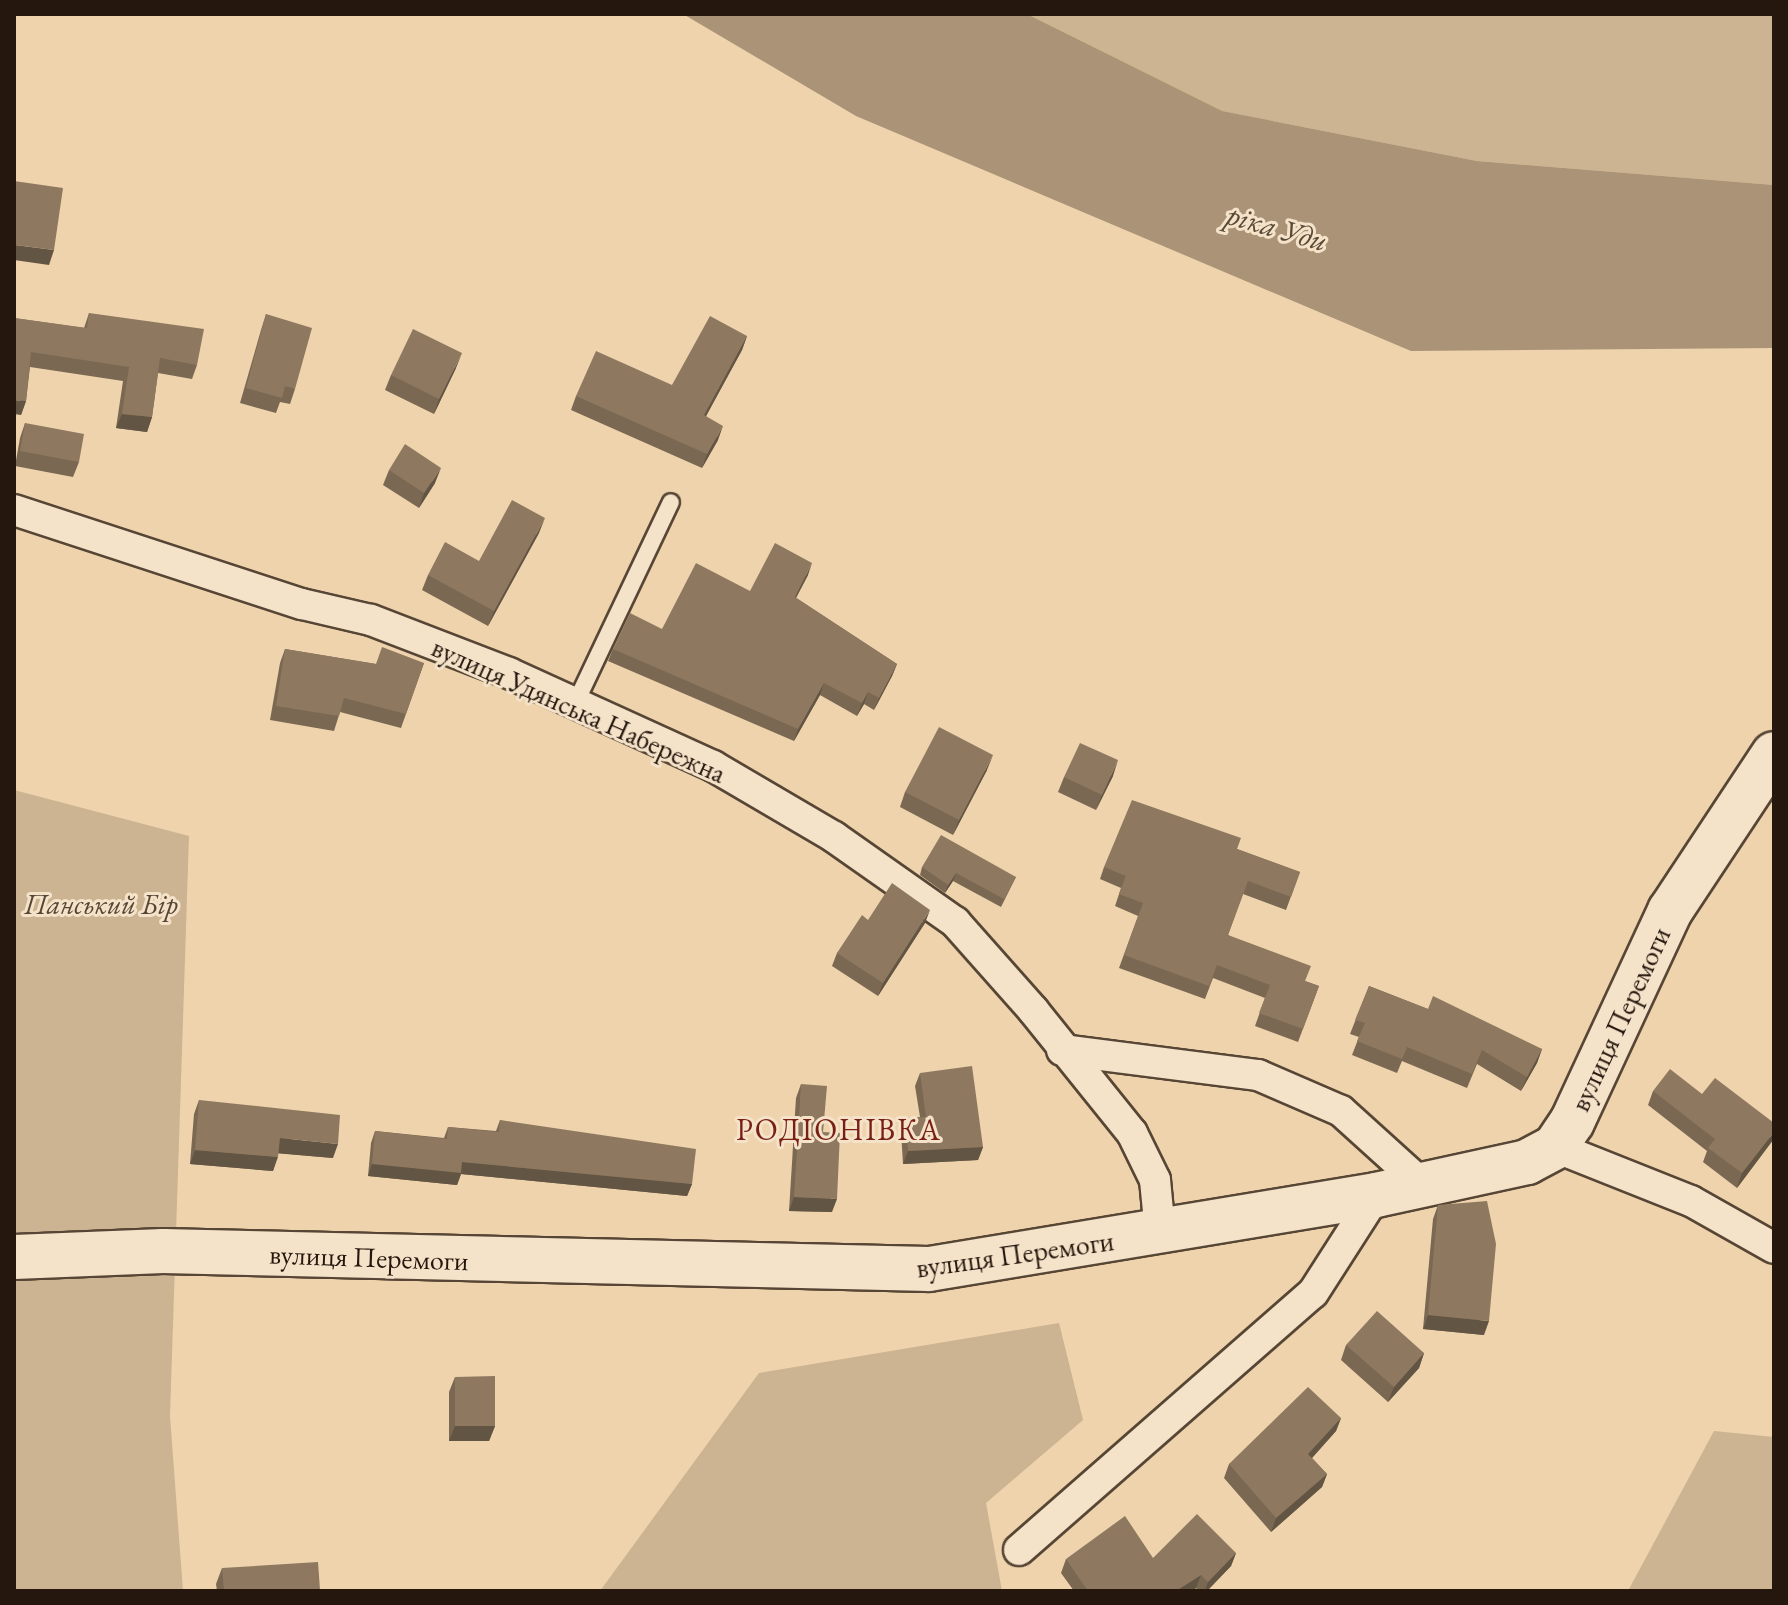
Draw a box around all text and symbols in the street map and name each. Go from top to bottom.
water label: ріка Уди [1223,197,1331,259]
street label: вулиця Удянська Набережна [427,630,731,790]
park label: Панський Бір [24,887,178,921]
street label: вулиця Перемоги [1563,922,1677,1116]
district label: РОДІОНІВКА [736,1112,942,1148]
street label: вулиця Перемоги [914,1223,1116,1285]
street label: вулиця Перемоги [269,1237,469,1277]

